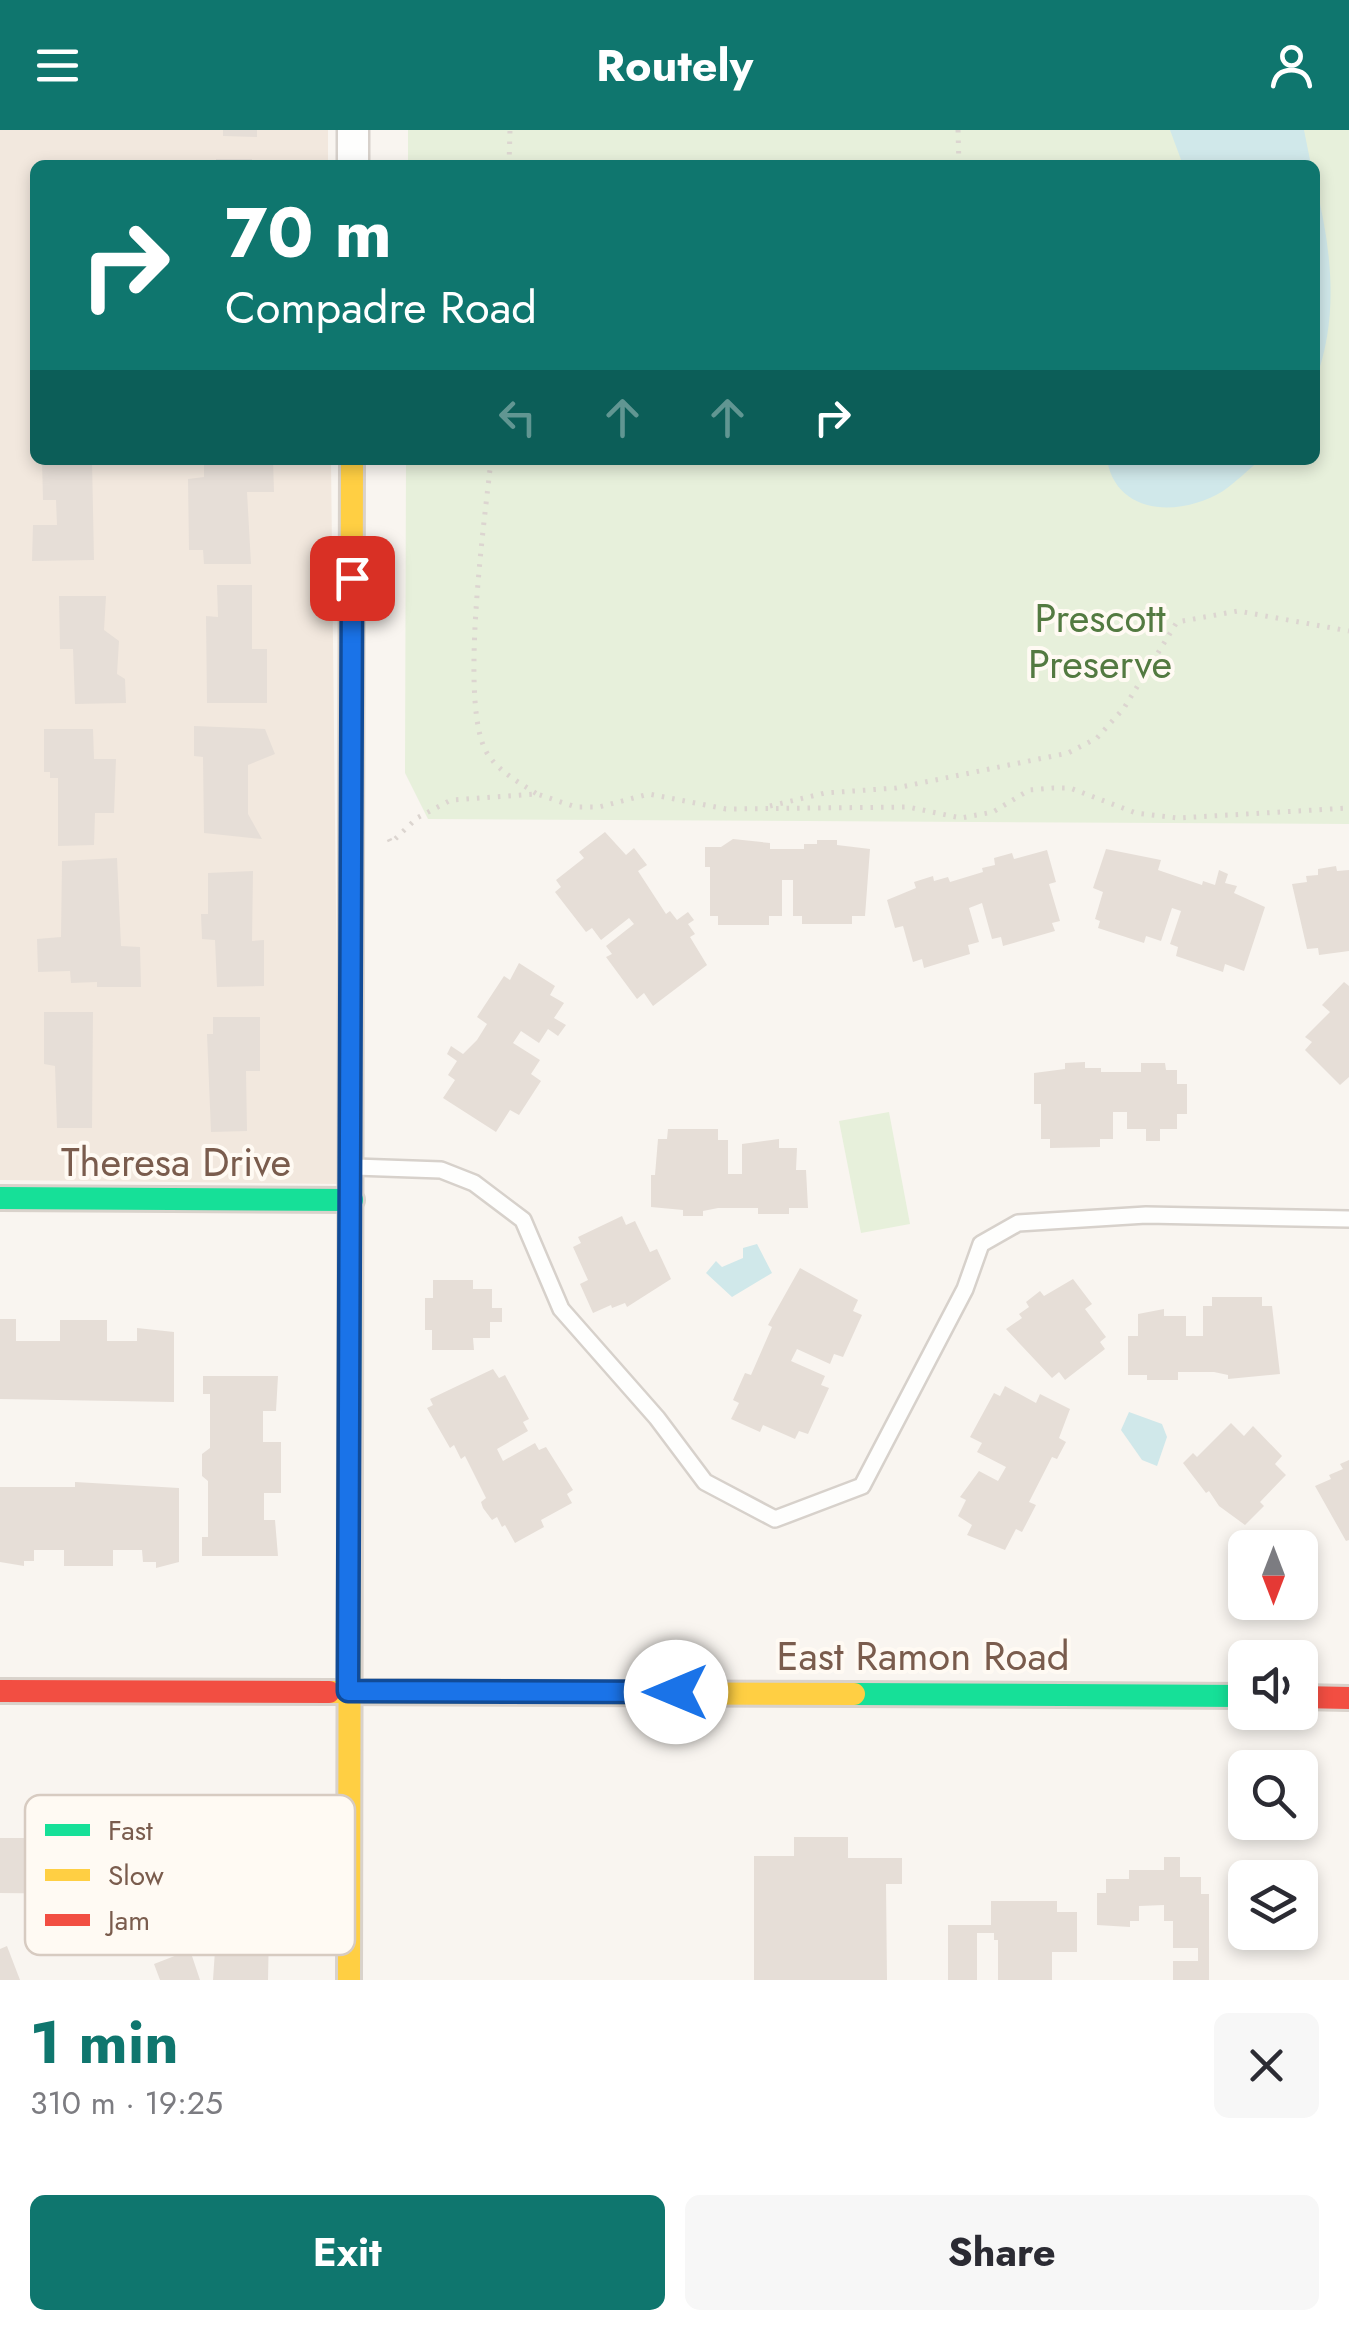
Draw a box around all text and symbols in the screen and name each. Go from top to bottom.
text: Routely [596,33,753,98]
icon: menu [30,38,85,93]
icon: person [1264,38,1319,93]
text: 70 m [225,182,392,283]
icon: right [60,200,190,330]
text: Compadre Road [225,275,537,340]
icon: left [490,390,545,445]
icon: ahead [595,390,650,445]
icon: ahead [700,390,755,445]
icon: right [805,390,860,445]
pin [310,536,395,621]
icon: arrive [325,551,380,606]
park label: Prescott Preserve [1028,589,1172,693]
street label: Theresa Drive [61,1133,291,1191]
north arrow [1228,1530,1318,1620]
map controls [1228,1530,1318,1950]
street label: East Ramon Road [777,1627,1069,1685]
position arrow [624,1640,728,1744]
button: sound [1228,1640,1318,1730]
button: search [1228,1750,1318,1840]
legend [25,1795,355,1955]
text: Fast [108,1810,153,1851]
text: Slow [108,1855,164,1896]
button: layers [1228,1860,1318,1950]
text: Jam [104,1900,150,1941]
text: 1 min [30,1999,179,2086]
button: close [1214,2013,1319,2118]
text: 310 m · 19:25 [30,2080,223,2126]
button: Exit [30,2195,665,2310]
button: Share [685,2195,1319,2310]

